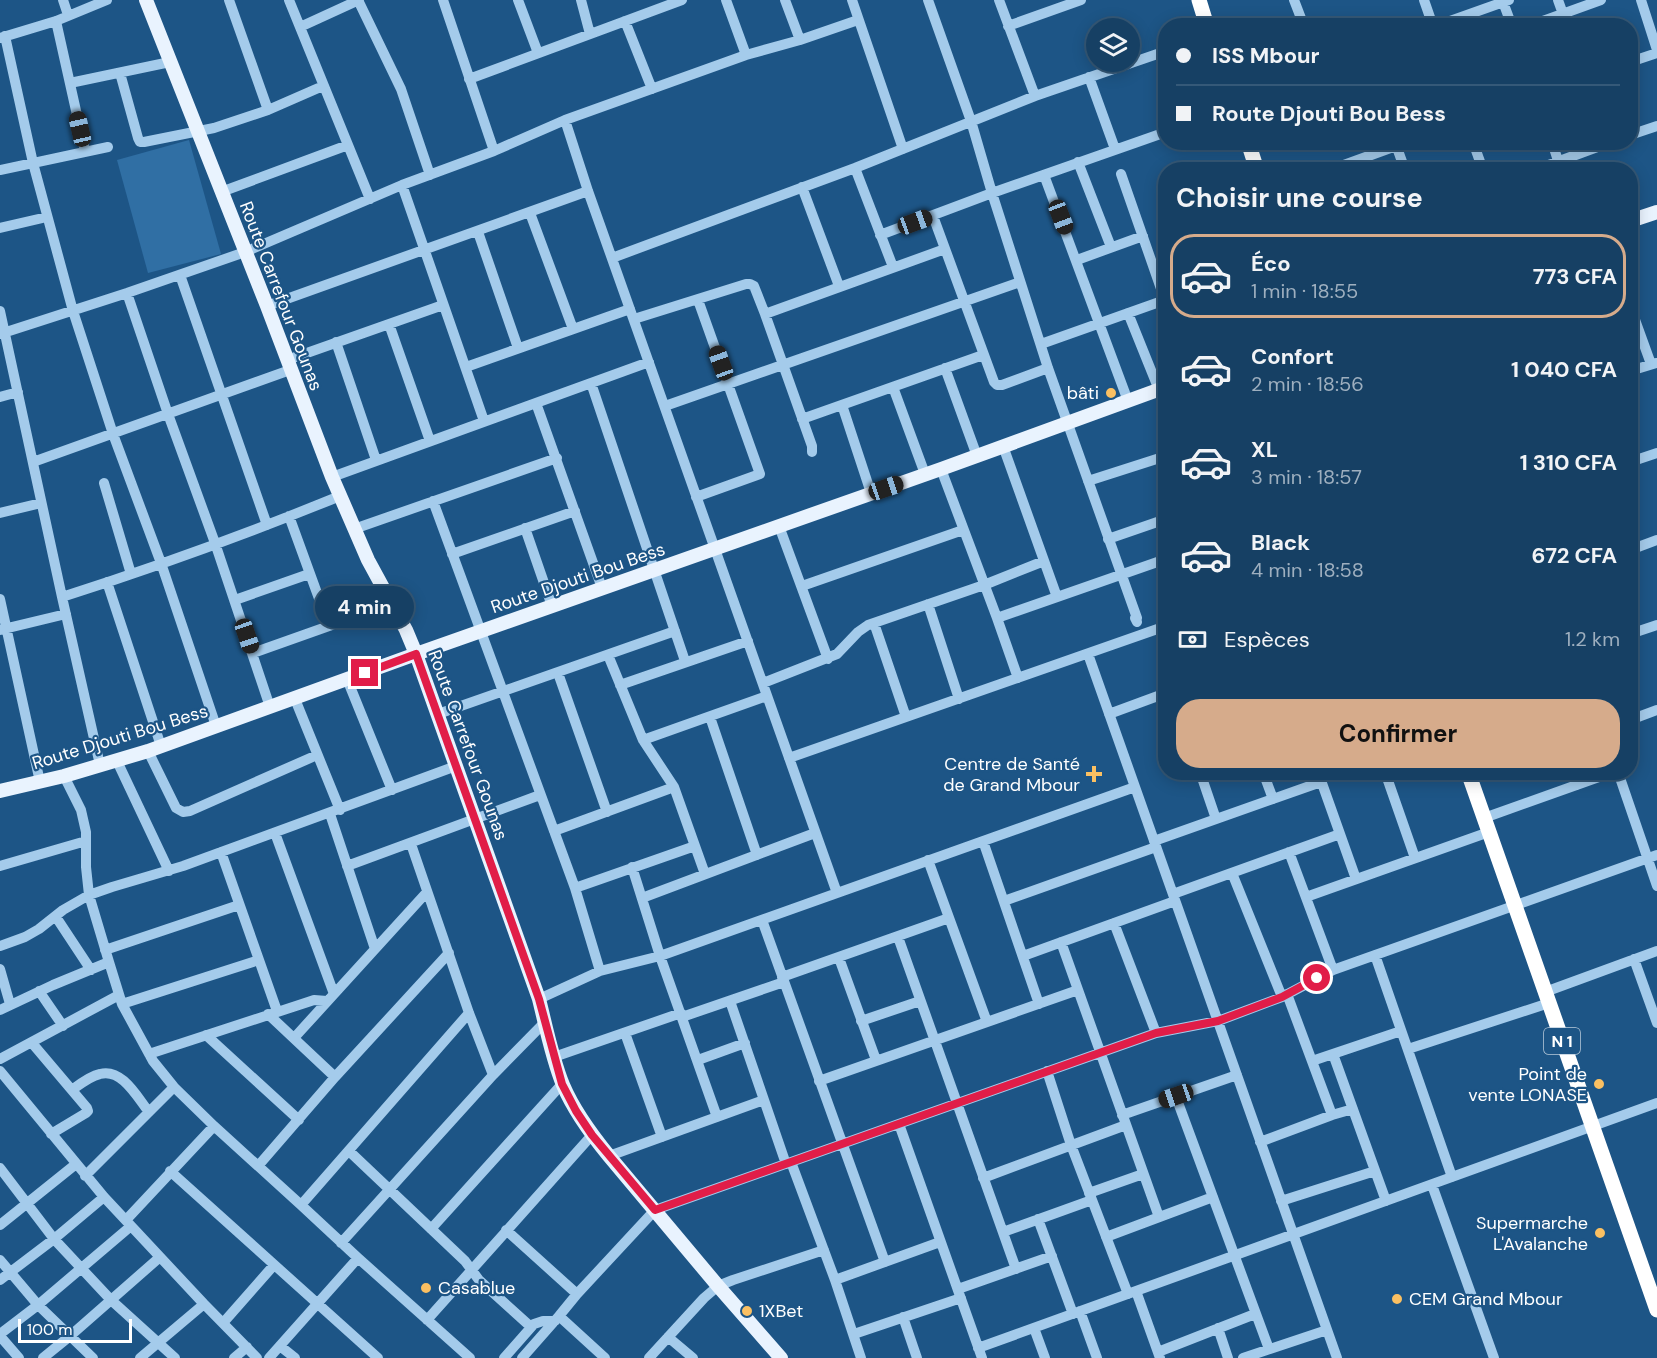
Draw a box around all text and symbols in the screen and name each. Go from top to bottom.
map controls [1086,18,1140,72]
button: layers [1086,18,1140,72]
text: ISS Mbour [1212,41,1320,70]
text: Route Djouti Bou Bess [1212,99,1446,128]
car [67,109,93,149]
text: Choisir une course [1176,180,1423,215]
car [1046,197,1076,237]
street label: Route Carrefour Gounas [234,198,328,394]
car [895,207,935,237]
icon: car [1179,249,1233,303]
text: Éco [1251,249,1291,278]
text: 773 CFA [1533,262,1617,291]
text: 1 min · 18:55 [1251,278,1358,304]
icon: car [1179,342,1233,396]
text: Confort [1251,342,1334,371]
car [706,343,736,383]
text: 1 040 CFA [1511,355,1617,384]
text: 2 min · 18:56 [1251,371,1364,397]
place label: bâti [1067,381,1099,405]
marker: bâti [1104,386,1118,400]
icon: car [1179,435,1233,489]
text: XL [1251,435,1278,464]
text: 1 310 CFA [1520,448,1617,477]
text: 3 min · 18:57 [1251,464,1362,490]
car [866,474,906,502]
icon: car [1179,528,1233,582]
text: Black [1251,528,1310,557]
street label: Route Djouti Bou Bess [488,537,668,619]
text: 672 CFA [1531,541,1617,570]
text: 4 min · 18:58 [1251,557,1364,583]
callout: 4 min [316,586,415,628]
text: 4 min [337,594,392,620]
car [233,616,261,656]
icon: cash [1176,623,1209,656]
text: Espèces [1224,625,1310,654]
text: 1.2 km [1565,626,1620,652]
street label: Route Carrefour Gounas [422,647,514,843]
route end [351,659,378,686]
street label: Route Djouti Bou Bess [29,699,211,775]
button: Confirmer [1176,699,1620,768]
place label: Centre de Santé de Grand Mbour [943,752,1080,797]
marker: Centre de Santé de Grand Mbour [1085,765,1103,783]
route start [1303,964,1330,991]
road number: N 1 [1544,1028,1580,1054]
place label: Point de vente LONASE [1468,1062,1587,1107]
marker: Point de vente LONASE [1592,1077,1606,1091]
car [1156,1082,1196,1110]
place label: Supermarche L'Avalanche [1476,1211,1588,1256]
marker: Supermarche L'Avalanche [1593,1226,1607,1240]
place label: Casablue [438,1276,515,1300]
marker: Casablue [419,1281,433,1295]
place label: CEM Grand Mbour [1409,1287,1563,1311]
marker: CEM Grand Mbour [1390,1292,1404,1306]
place label: 1XBet [759,1299,803,1323]
marker: 1XBet [740,1304,754,1318]
scale bar [18,1316,132,1344]
text: 100 m [27,1319,72,1340]

